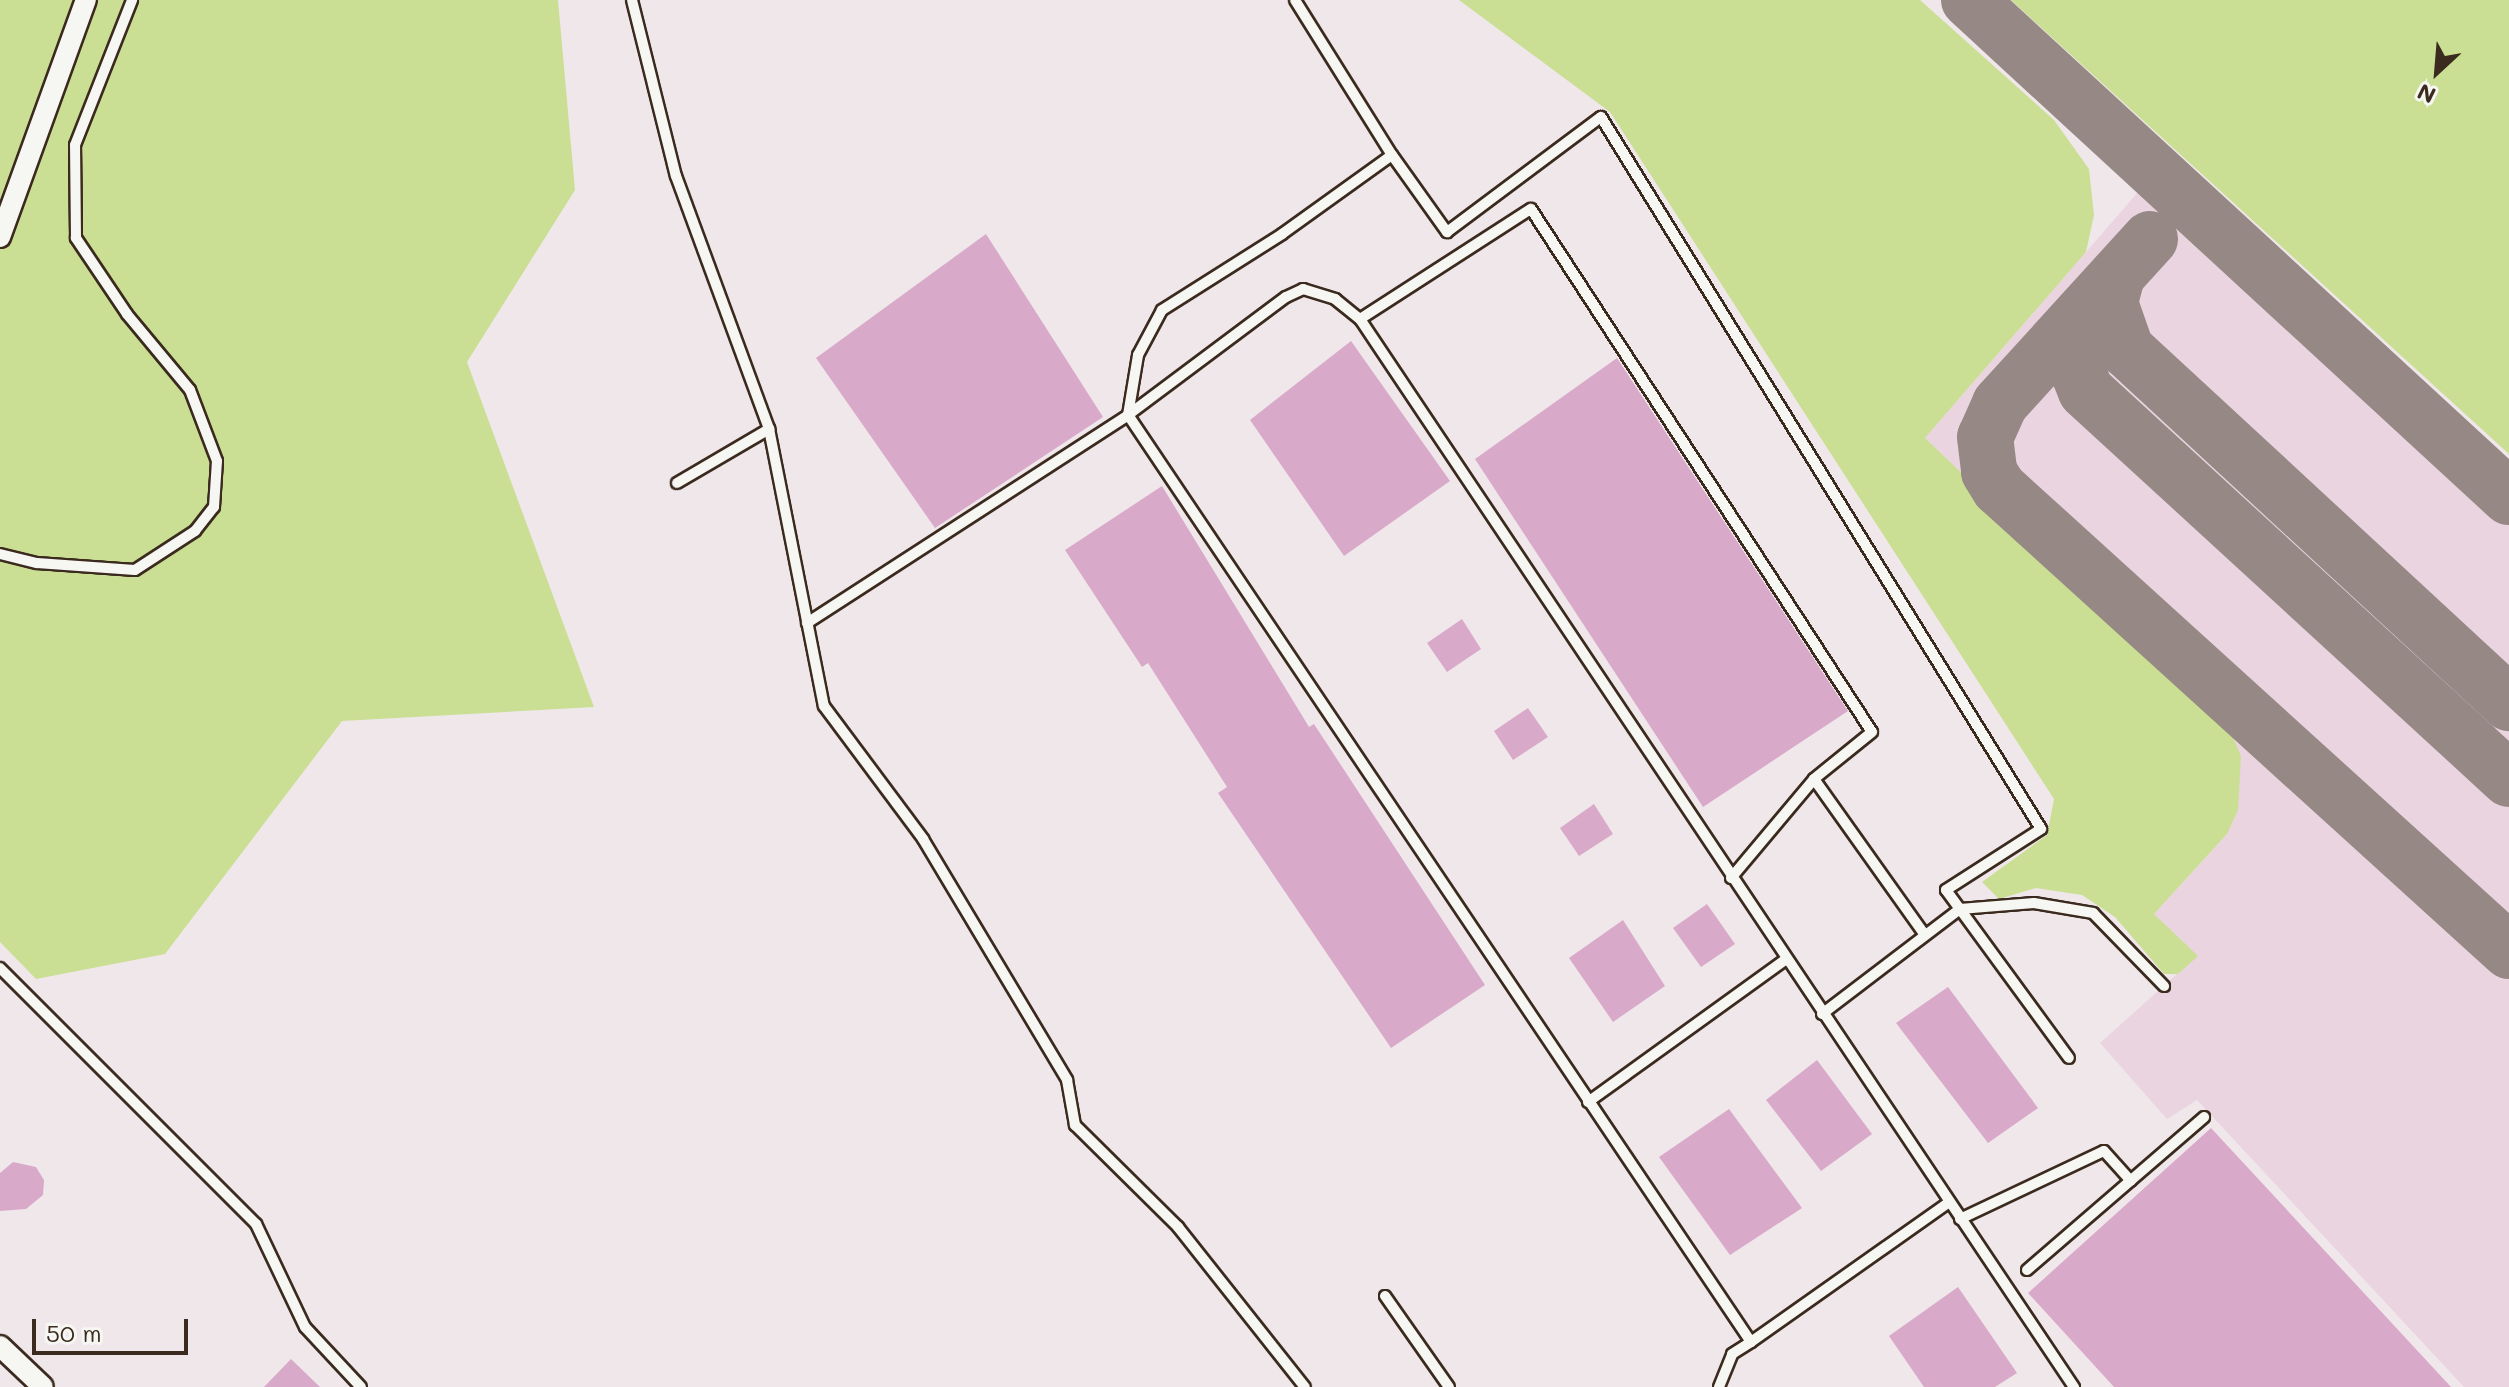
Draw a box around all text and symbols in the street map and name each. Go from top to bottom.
north arrow [2397,32,2477,112]
text: N [2412,77,2440,111]
scale bar [36,1303,192,1353]
text: 50 m [46,1317,102,1348]

